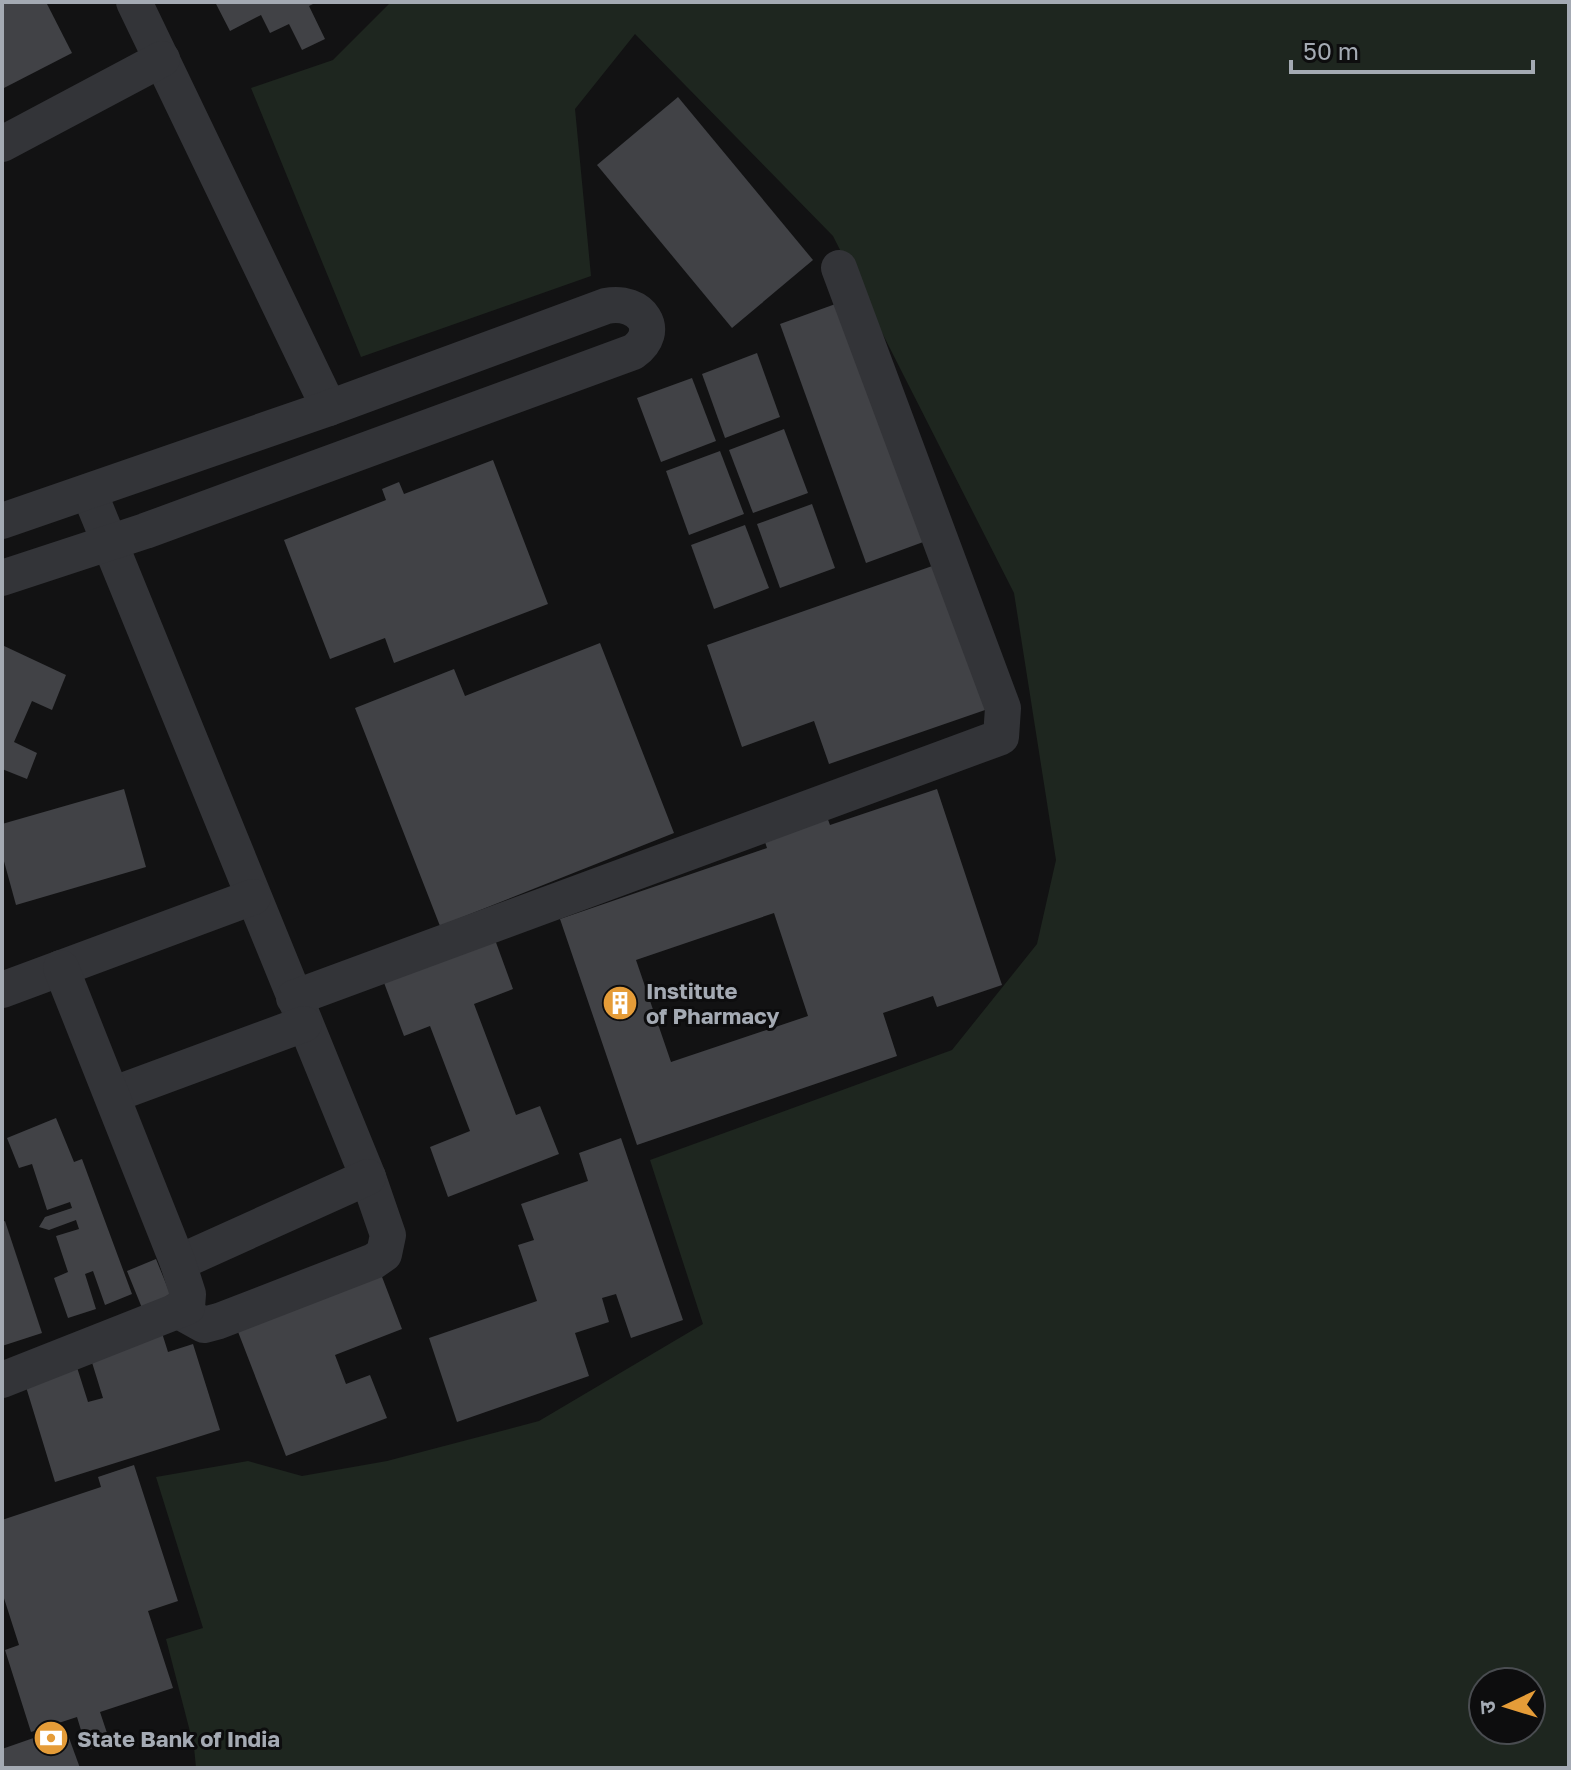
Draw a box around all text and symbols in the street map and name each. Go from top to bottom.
scale bar [1291,24,1533,74]
text: 50 m [1303,36,1359,65]
place label: Institute of Pharmacy [646,977,780,1029]
building icon: Institute of Pharmacy [601,984,639,1022]
north arrow [1467,1666,1547,1746]
text: उ [1473,1699,1500,1715]
bank icon: State Bank of India [32,1719,70,1757]
place label: State Bank of India [77,1725,280,1752]

